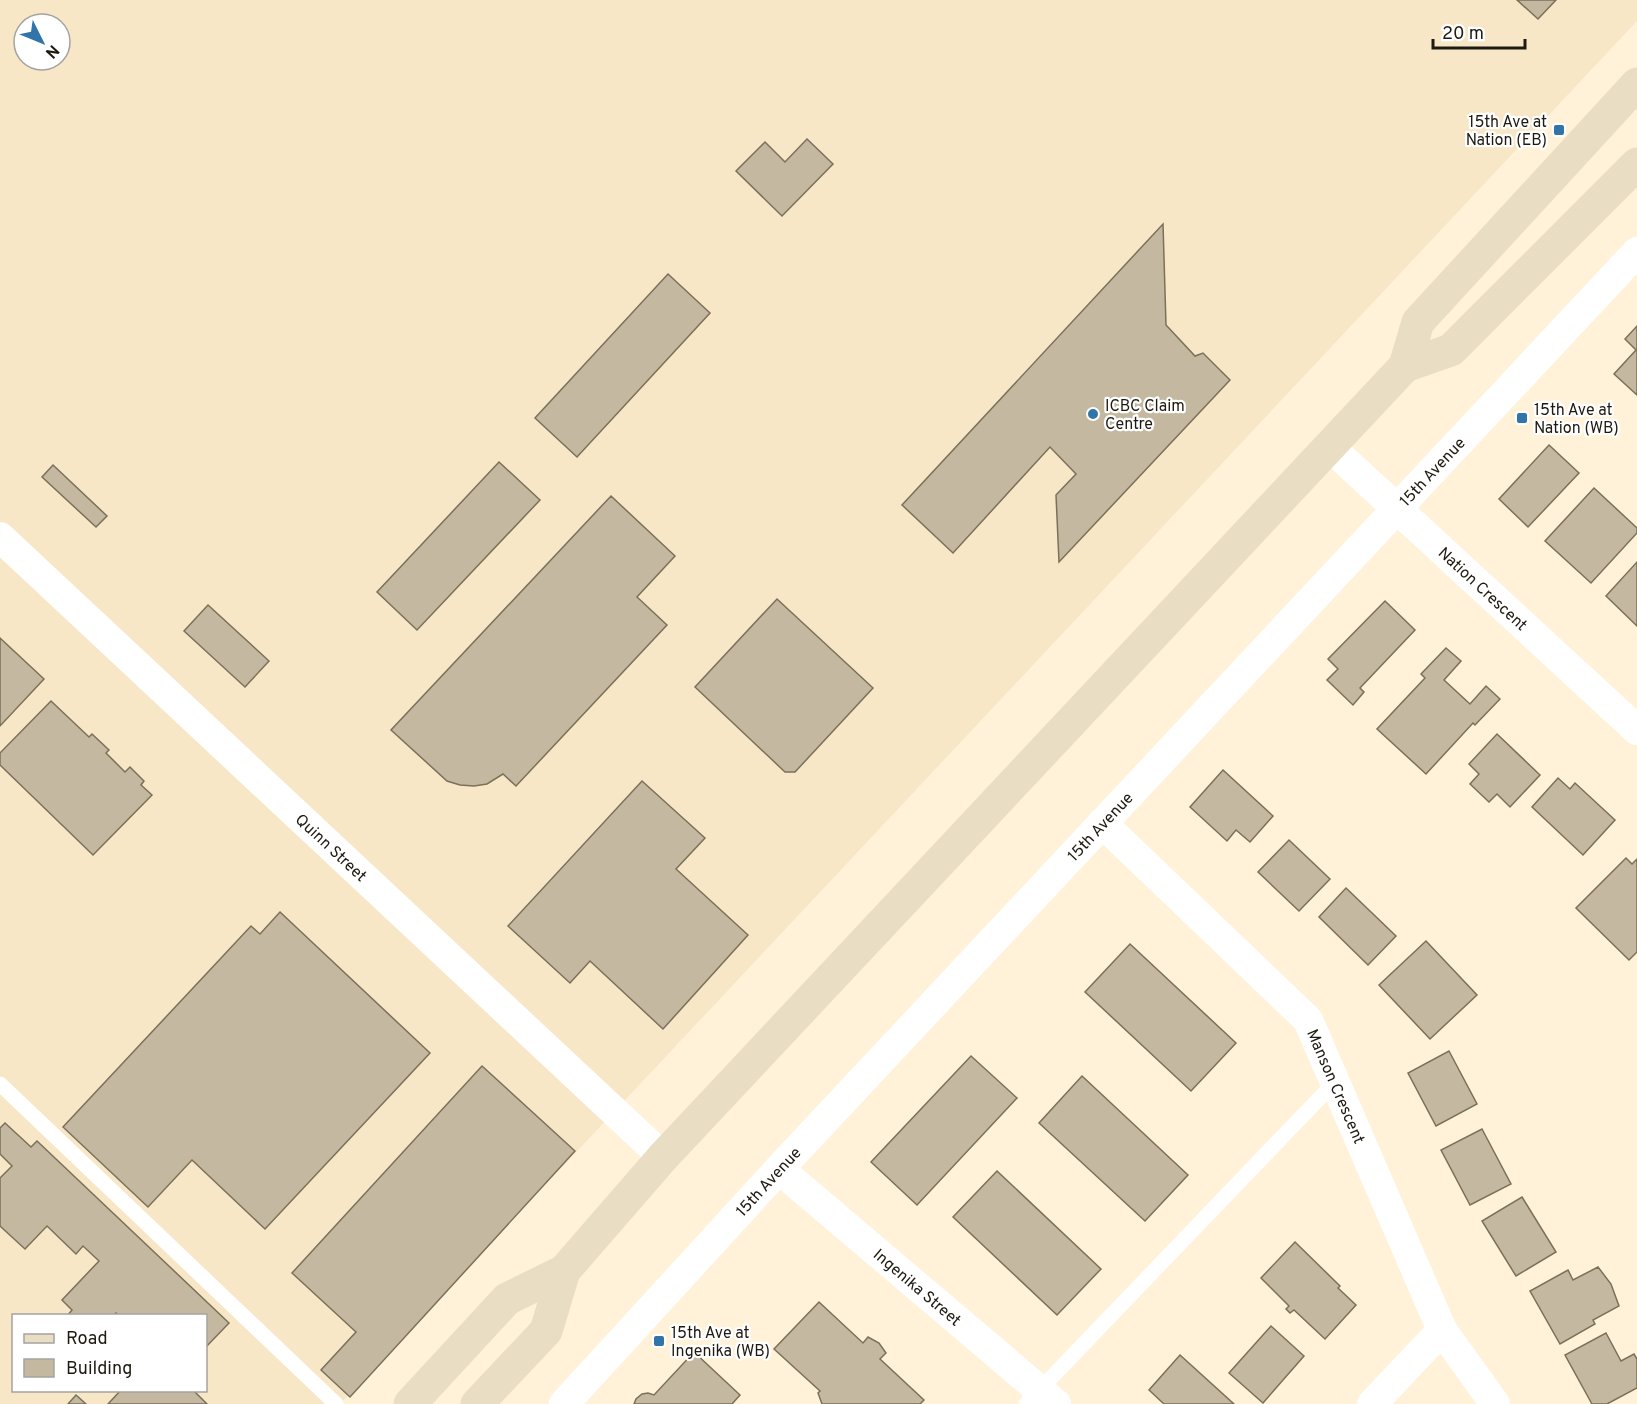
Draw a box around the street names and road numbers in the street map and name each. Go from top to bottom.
street label: 15th Avenue [1396,434,1470,511]
street label: Nation Crescent [1433,544,1531,636]
street label: 15th Avenue [1064,789,1138,866]
street label: Quinn Street [290,810,370,887]
street label: Manson Crescent [1301,1027,1368,1147]
street label: 15th Avenue [732,1144,806,1221]
street label: Ingenika Street [868,1245,965,1331]

